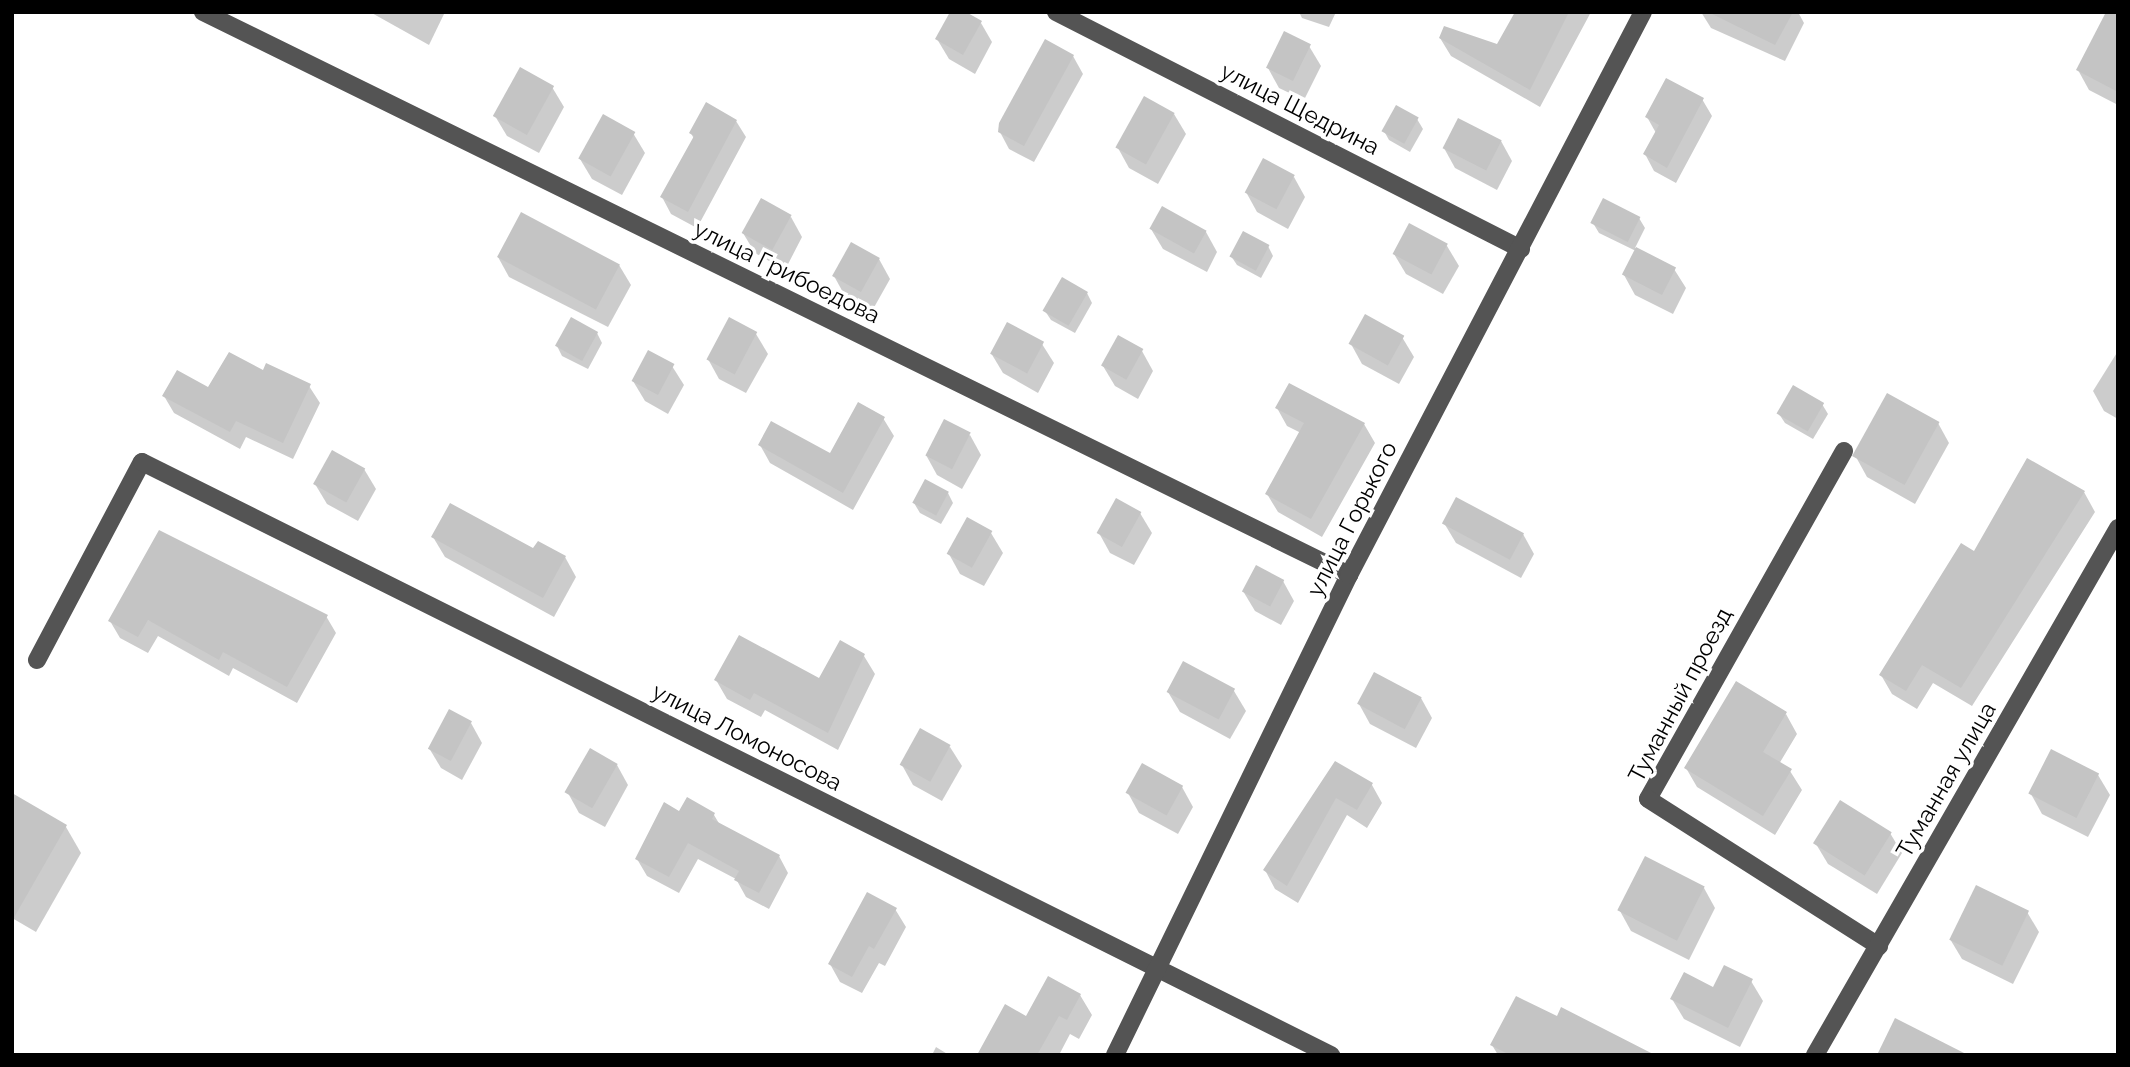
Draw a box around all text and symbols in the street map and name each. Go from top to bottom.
street label: улица Щедрина [1216,57,1384,161]
street label: улица Грибоедова [689,215,885,329]
street label: улица Горького [1301,437,1403,601]
street label: Туманный проезд [1622,603,1738,787]
street label: улица Ломоносова [648,677,846,797]
street label: Туманная улица [1890,697,2002,863]

